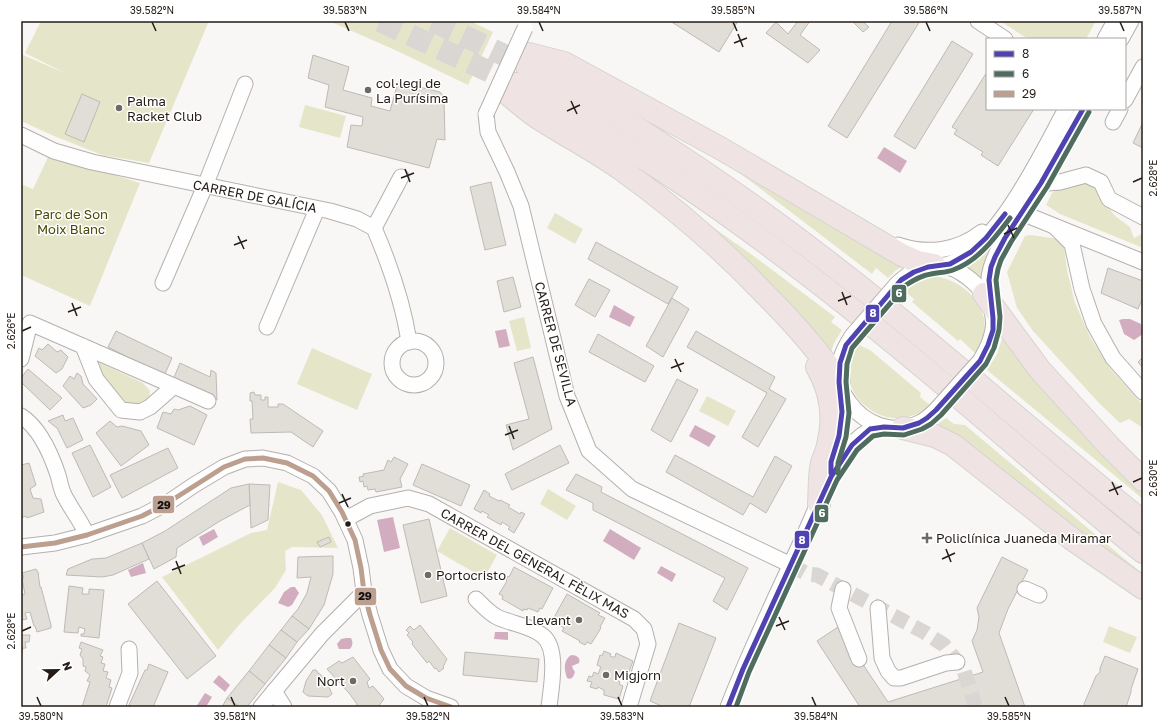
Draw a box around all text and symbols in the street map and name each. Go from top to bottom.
text: 39.582°N [130,4,174,16]
text: 39.583°N [323,4,367,16]
text: 39.584°N [517,4,561,16]
text: 39.585°N [711,4,755,16]
text: 39.586°N [904,4,948,16]
text: 39.587°N [1098,4,1142,16]
legend [986,38,1126,110]
text: 8 [1022,46,1029,61]
text: 6 [1022,66,1029,81]
place label: col·legi de La Purísima [376,75,448,106]
marker: col·legi de La Purísima [363,85,373,95]
text: 29 [1022,86,1036,101]
place label: Palma Racket Club [127,93,202,124]
marker: Palma Racket Club [114,103,124,113]
text: 2.628°E [1147,160,1159,196]
street label: CARRER DE GALÍCIA [192,176,319,216]
park label: Parc de Son Moix Blanc [34,206,108,237]
street label: CARRER DE SEVILLA [532,280,580,408]
line badge: 6 [891,284,907,303]
text: 6 [896,286,903,299]
line badge: 8 [865,304,880,323]
text: 8 [869,306,877,319]
text: 2.626°E [5,313,17,349]
text: 2.630°E [1147,460,1159,496]
line badge: 29 [152,495,175,514]
text: 29 [157,498,171,511]
street label: CARRER DEL GENERAL FÈLIX MAS [438,504,632,622]
line badge: 6 [814,504,829,523]
text: 6 [819,506,826,519]
unlabelled marker [343,519,353,529]
line badge: 8 [794,530,810,549]
place label: Policlínica Juaneda Miramar [936,530,1111,546]
marker: Policlínica Juaneda Miramar [921,532,933,544]
text: 8 [798,533,806,546]
place label: Portocristo [436,567,506,583]
marker: Portocristo [423,570,433,580]
line badge: 29 [354,587,377,606]
text: 29 [358,589,372,602]
place label: Llevant [525,612,571,628]
text: 2.628°E [5,613,17,649]
marker: Llevant [574,615,584,625]
north arrow [38,650,78,690]
text: N [60,660,75,672]
place label: Migjorn [614,667,661,683]
marker: Migjorn [601,670,611,680]
place label: Nort [317,673,345,689]
marker: Nort [348,676,358,686]
text: 39.580°N [19,710,63,722]
text: 39.581°N [214,710,256,722]
text: 39.582°N [406,710,450,722]
text: 39.583°N [600,710,644,722]
text: 39.584°N [794,710,838,722]
text: 39.585°N [987,710,1031,722]

